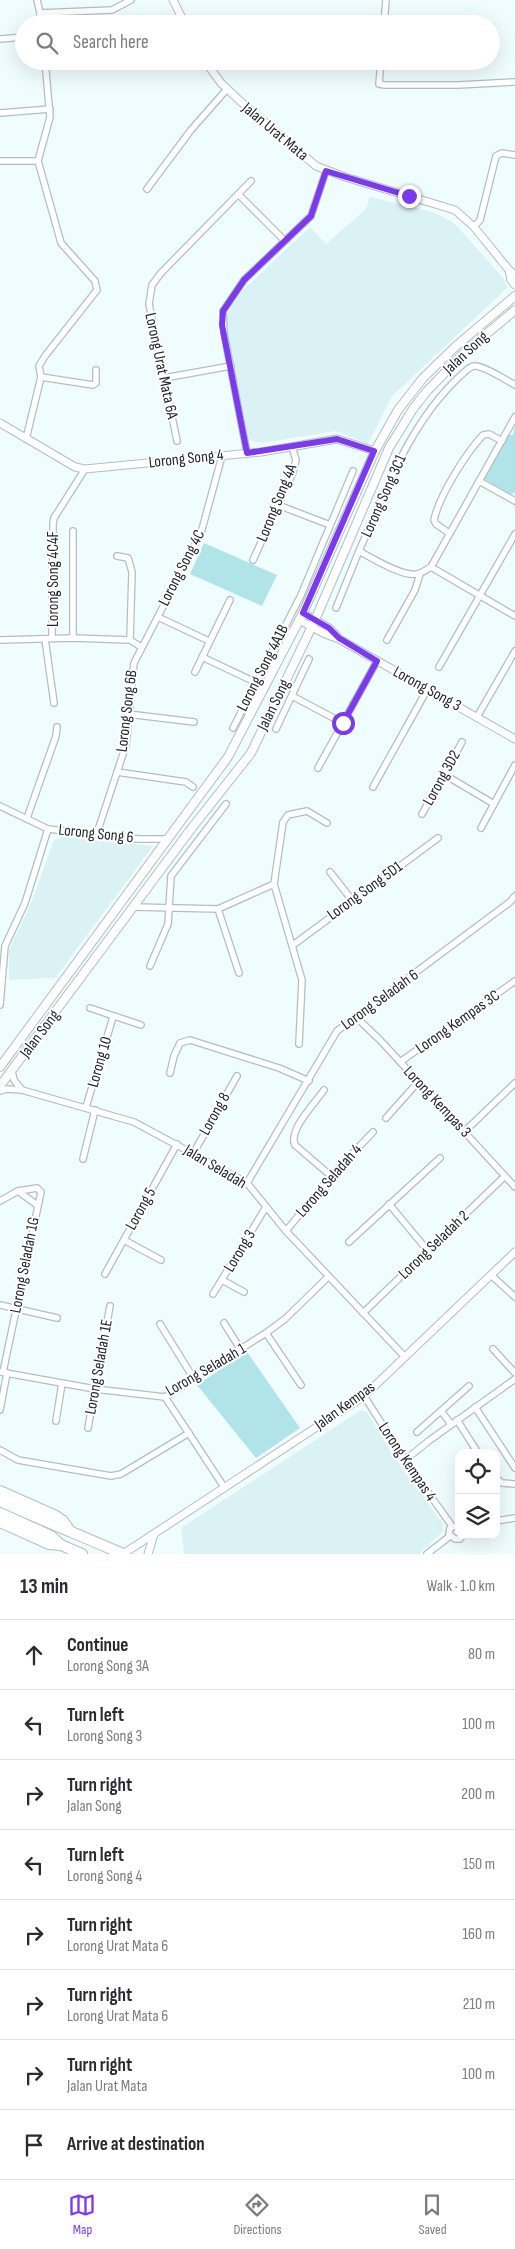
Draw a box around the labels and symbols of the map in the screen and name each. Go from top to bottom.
street label: Jalan Urat Mata [237,98,312,165]
route end [398,185,421,208]
street label: Lorong Urat Mata 6A [140,311,182,421]
street label: Jalan Song [439,327,492,379]
street label: Lorong Song 4 [148,446,225,472]
street label: Lorong Song 3C1 [357,451,411,540]
street label: Lorong Song 4A [253,461,301,545]
street label: Lorong Song 4C [155,527,209,609]
street label: Lorong Song 4C4F [44,531,63,627]
street label: Lorong Song 4A1B [233,621,293,715]
street label: Lorong Song 3 [390,662,464,716]
street label: Lorong Song 6B [113,669,141,753]
street label: Jalan Song [253,676,295,735]
route start [332,712,355,735]
street label: Lorong 3D2 [419,747,465,809]
street label: Lorong Song 6 [58,821,134,847]
street label: Lorong Song 5D1 [324,857,407,925]
street label: Lorong Seladah 6 [338,966,422,1034]
street label: Lorong Kempas 3C [412,986,504,1058]
street label: Jalan Song [15,1006,64,1062]
street label: Lorong 10 [84,1034,116,1090]
street label: Lorong Kempas 3 [399,1062,475,1142]
street label: Lorong 8 [196,1089,234,1139]
street label: Jalan Seladah [179,1140,250,1193]
street label: Lorong Seladah 4 [292,1140,366,1221]
street label: Lorong 5 [122,1184,160,1234]
street label: Lorong Seladah 2 [395,1207,473,1283]
street label: Lorong Seladah 1G [6,1215,44,1315]
street label: Lorong 3 [220,1226,260,1276]
street label: Lorong Seladah 1E [81,1318,117,1416]
street label: Lorong Seladah 1 [163,1339,250,1401]
street label: Jalan Kempas [310,1378,379,1435]
street label: Lorong Kempas 4 [374,1419,440,1505]

